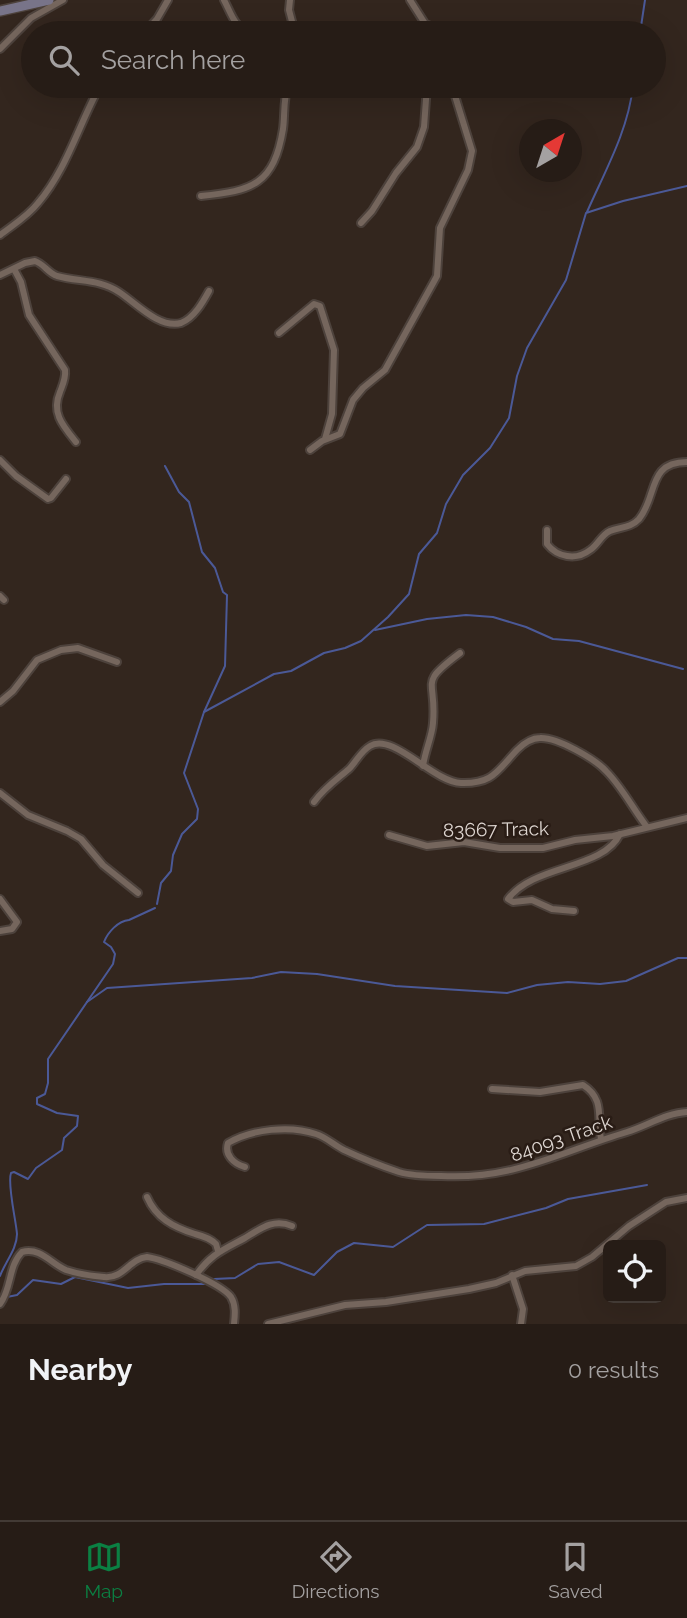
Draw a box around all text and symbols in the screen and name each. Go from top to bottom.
search box [21,21,666,98]
icon: search [45,41,83,79]
text: Search here [101,45,245,75]
north arrow [519,119,582,182]
street label: 83667 Track [443,817,549,841]
street label: 84093 Track [507,1110,615,1166]
map controls [603,1240,666,1303]
button: locate [603,1240,666,1303]
text: Nearby [28,1352,132,1387]
text: 0 results [568,1356,659,1383]
tab: Map [84,1538,123,1602]
tab: Directions [292,1538,380,1602]
tab: Saved [548,1538,603,1602]

